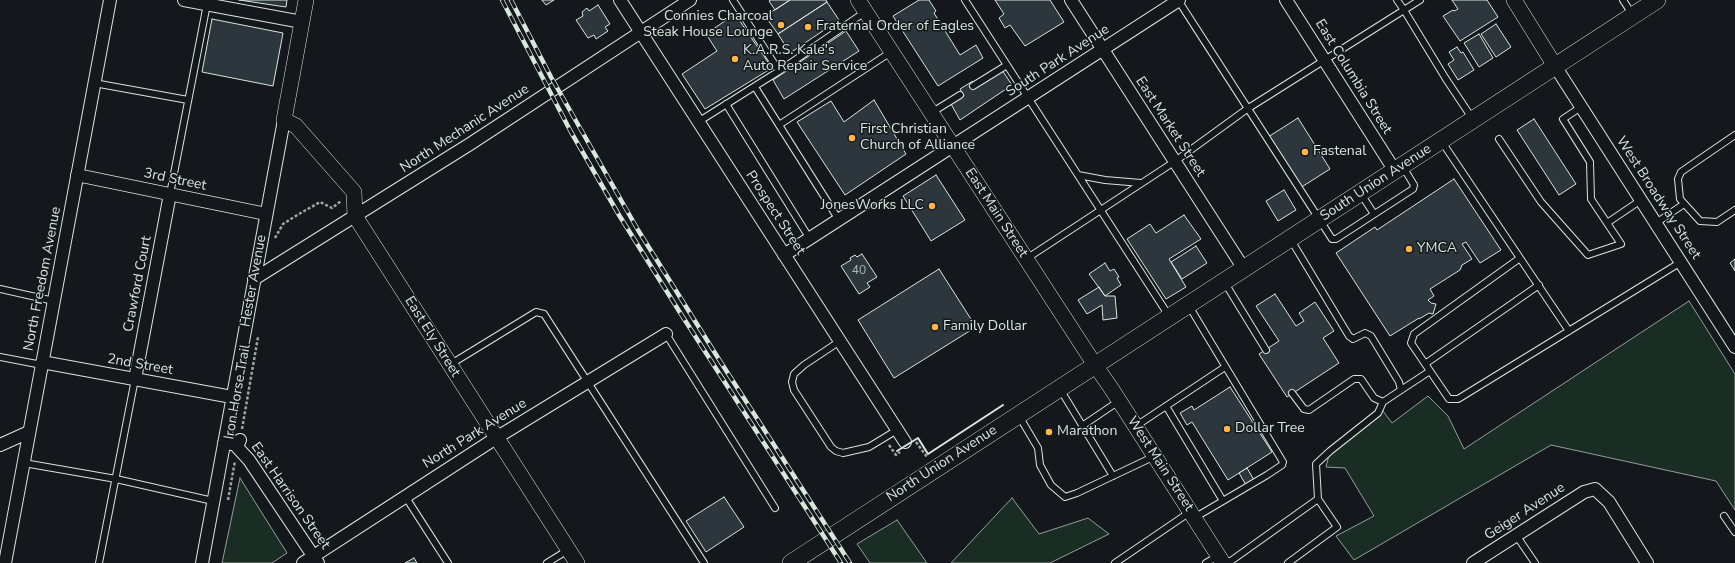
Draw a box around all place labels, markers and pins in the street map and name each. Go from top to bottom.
place label: Connies Charcoal Steak House Lounge [643,9,773,42]
place label: Fraternal Order of Eagles [816,19,974,35]
marker: Connies Charcoal Steak House Lounge [776,20,786,30]
marker: Fraternal Order of Eagles [803,22,813,32]
place label: K.A.R.S. Kale's Auto Repair Service [743,43,867,76]
marker: K.A.R.S. Kale's Auto Repair Service [730,54,740,64]
place label: First Christian Church of Alliance [860,122,975,154]
marker: First Christian Church of Alliance [847,133,857,143]
place label: Fastenal [1313,144,1366,160]
marker: Fastenal [1300,147,1310,157]
place label: JonesWorks LLC [821,198,924,214]
marker: JonesWorks LLC [927,201,937,211]
place label: YMCA [1417,241,1457,257]
marker: YMCA [1404,244,1414,254]
place label: Family Dollar [943,319,1027,335]
marker: Family Dollar [930,322,940,332]
place label: Dollar Tree [1235,421,1305,437]
place label: Marathon [1057,424,1117,440]
marker: Dollar Tree [1222,424,1232,434]
marker: Marathon [1044,427,1054,437]

